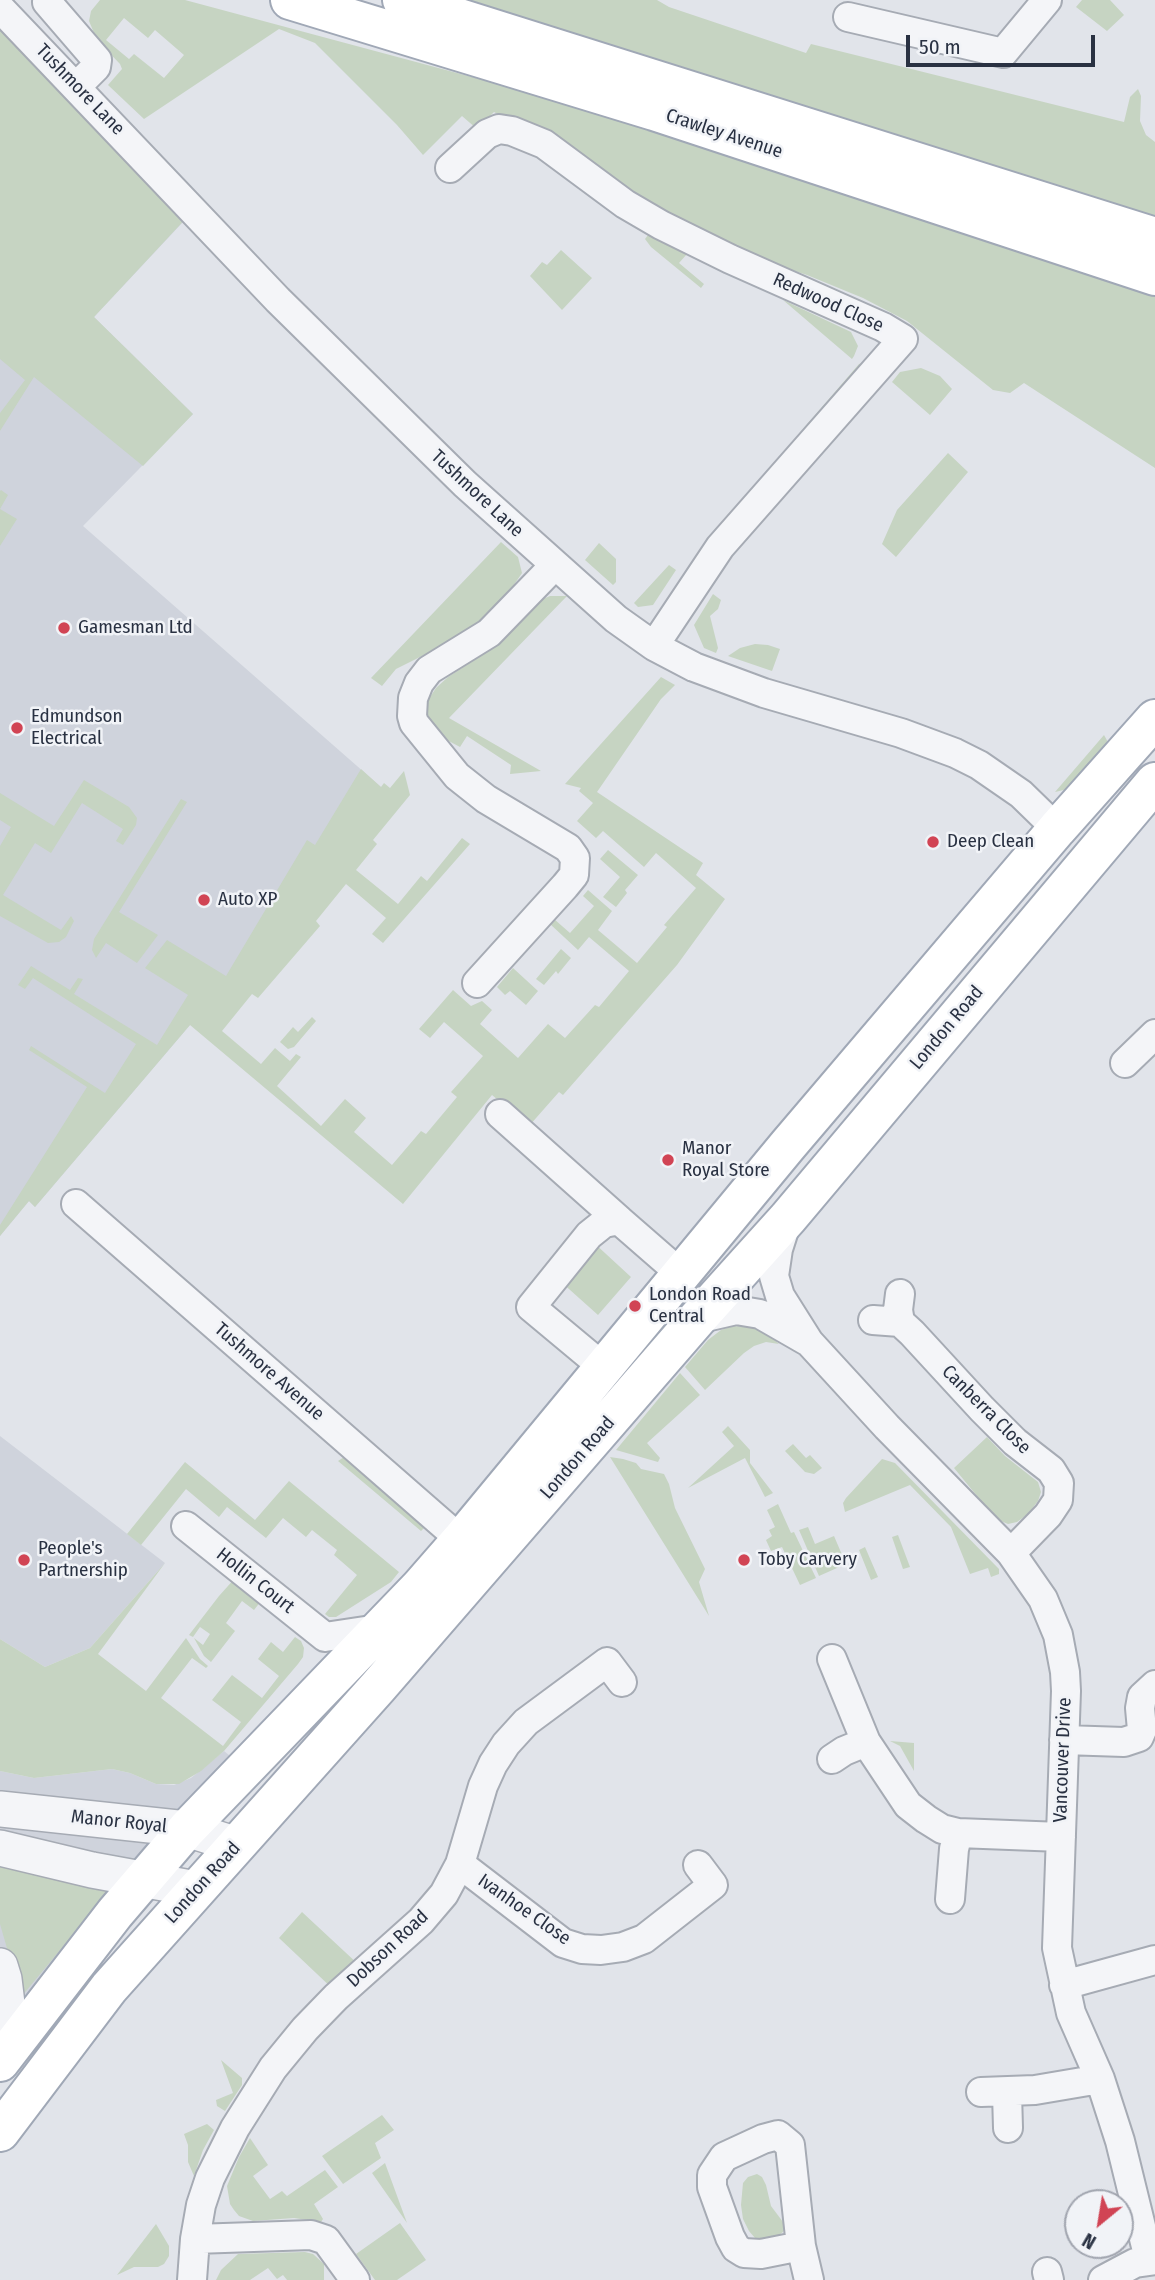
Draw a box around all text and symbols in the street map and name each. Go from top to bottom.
scale bar [910,21,1099,65]
text: 50 m [919,34,961,60]
street label: Tushmore Lane [31,40,129,140]
street label: Crawley Avenue [663,104,785,164]
street label: Redwood Close [769,268,887,338]
street label: Tushmore Lane [426,446,528,542]
place label: Gamesman Ltd [78,617,193,639]
marker: Gamesman Ltd [56,620,72,636]
place label: Edmundson Electrical [31,706,123,750]
marker: Edmundson Electrical [9,720,25,736]
place label: Deep Clean [947,831,1034,853]
marker: Deep Clean [925,834,941,850]
place label: Auto XP [218,889,278,911]
marker: Auto XP [196,892,212,908]
street label: London Road [905,982,989,1074]
place label: Manor Royal Store [682,1138,770,1182]
marker: Manor Royal Store [660,1152,676,1168]
place label: London Road Central [649,1284,751,1328]
marker: London Road Central [627,1298,643,1314]
street label: Tushmore Avenue [210,1318,328,1426]
street label: Canberra Close [937,1361,1035,1459]
street label: London Road [536,1412,620,1504]
place label: People's Partnership [38,1538,128,1582]
street label: Hollin Court [211,1543,299,1619]
place label: Toby Carvery [758,1549,857,1571]
marker: People's Partnership [16,1552,32,1568]
marker: Toby Carvery [736,1552,752,1568]
street label: Vancouver Drive [1049,1697,1077,1823]
street label: Manor Royal [70,1806,168,1838]
street label: London Road [160,1837,246,1929]
street label: Ivanhoe Close [473,1870,575,1950]
street label: Dobson Road [343,1906,433,1992]
north arrow [1064,2189,1134,2259]
text: N [1079,2228,1100,2254]

